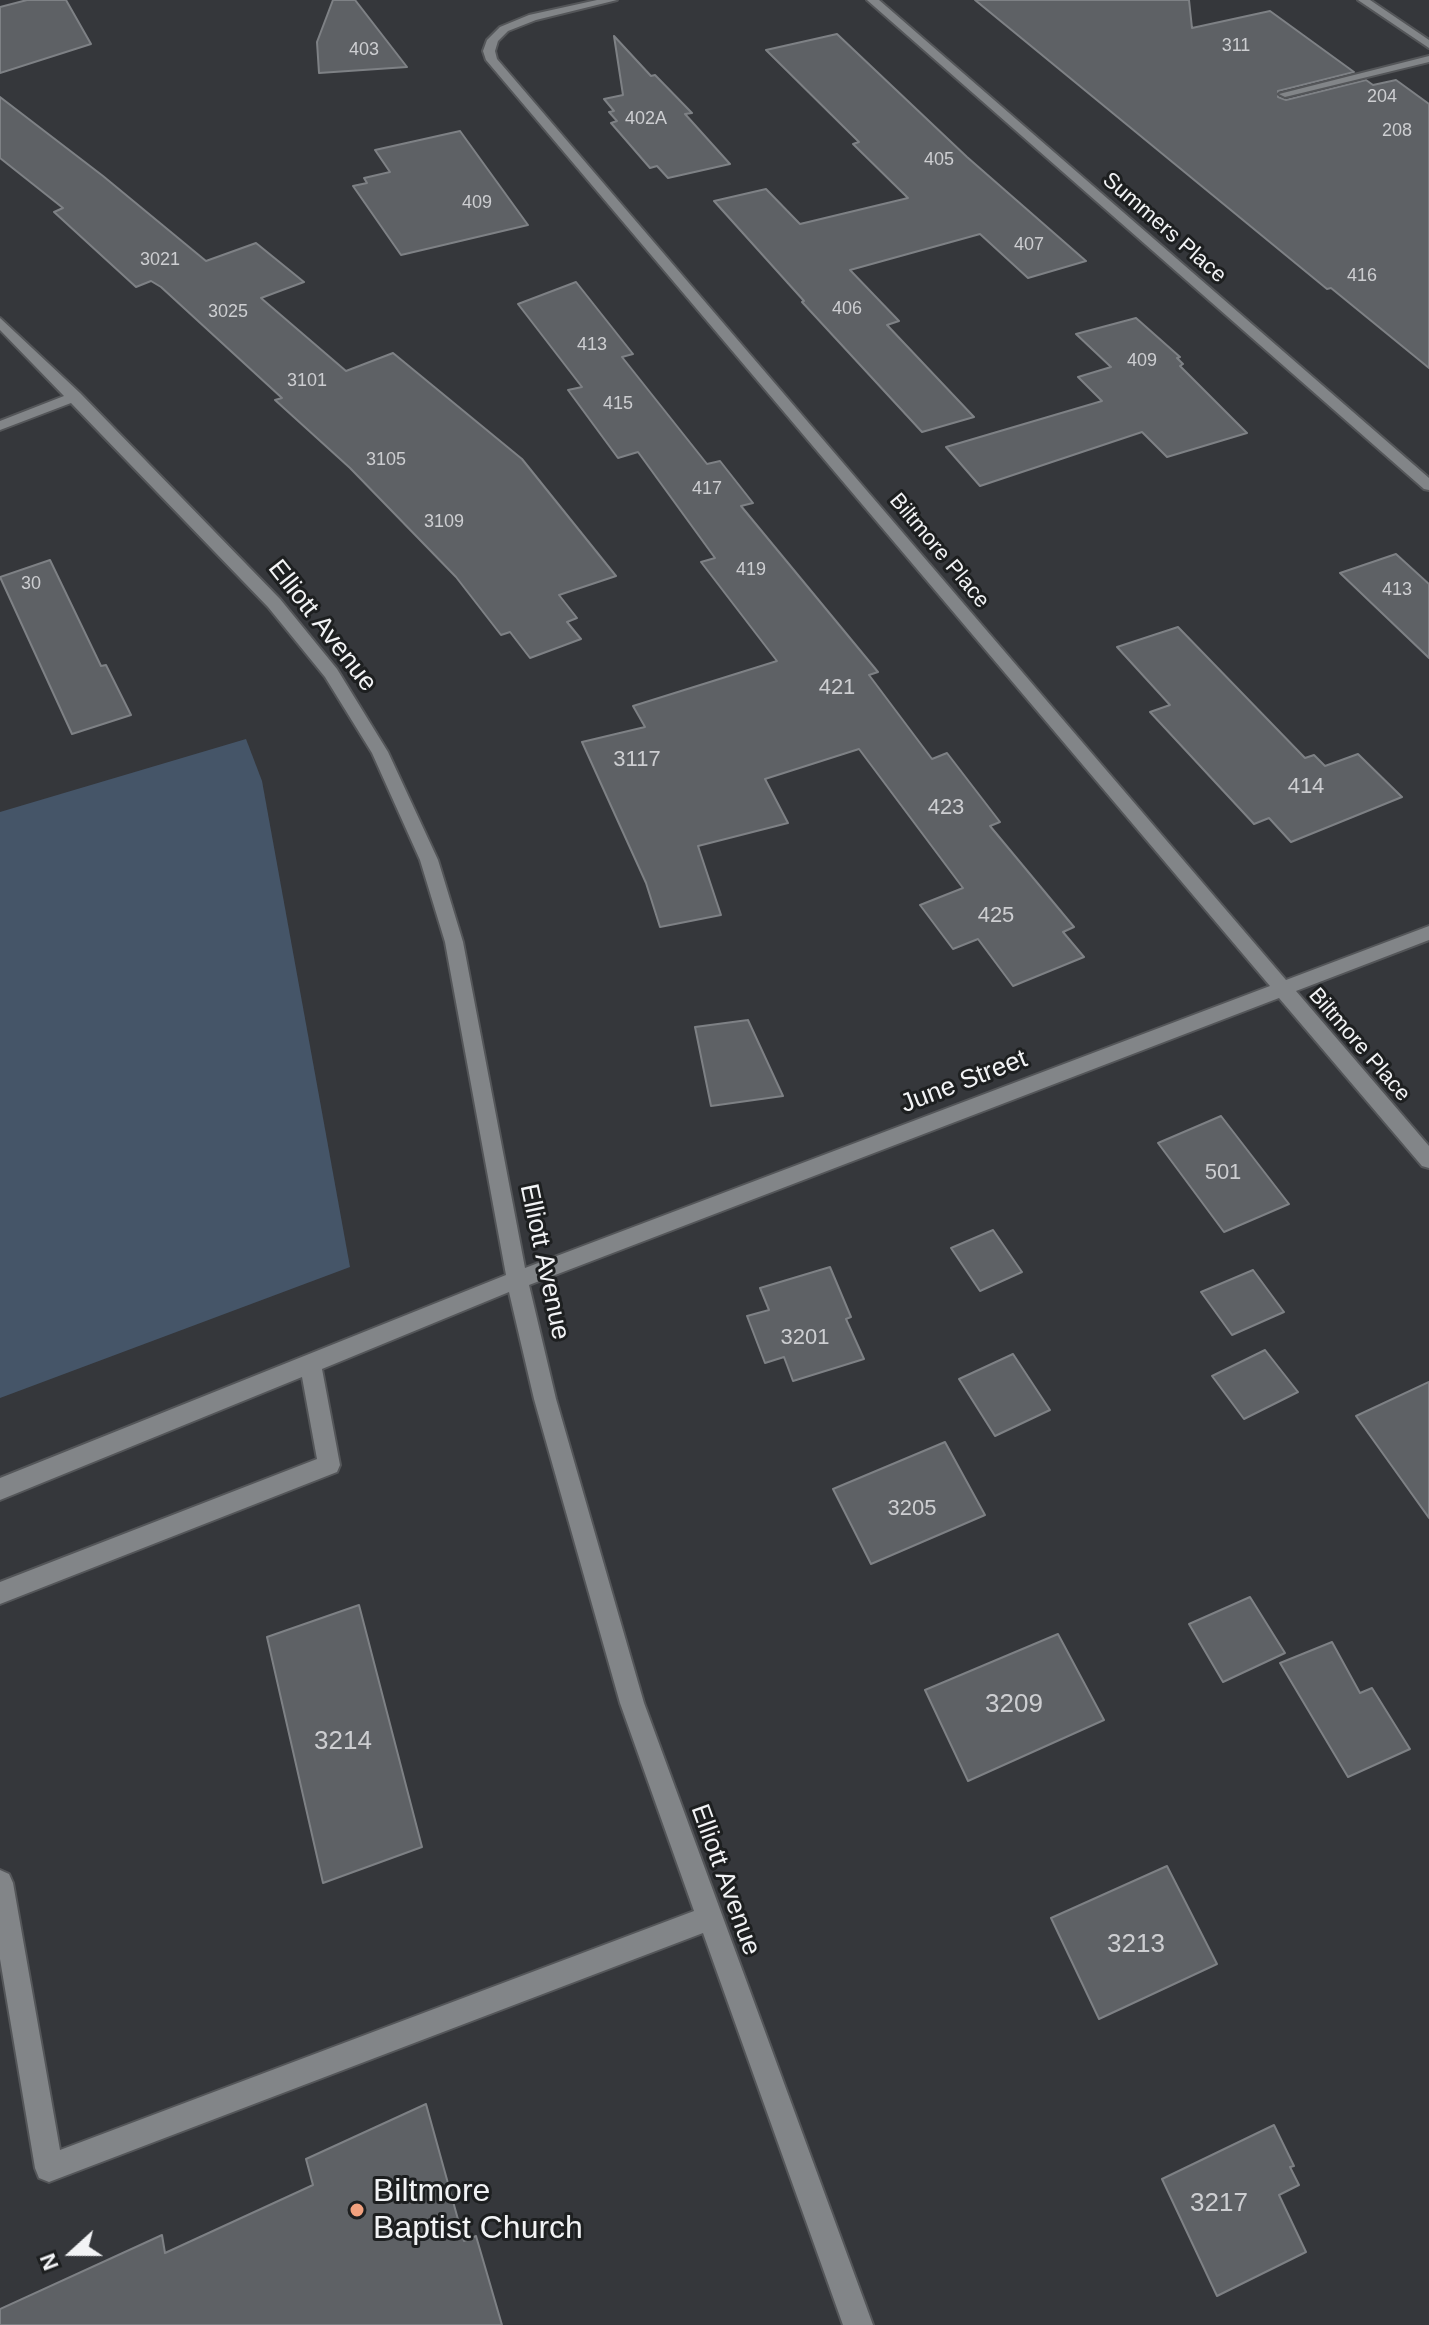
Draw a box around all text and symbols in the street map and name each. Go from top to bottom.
house number: 311 [1222,35,1250,57]
house number: 403 [349,39,379,61]
house number: 204 [1367,86,1397,108]
house number: 402A [625,108,667,130]
house number: 208 [1382,120,1412,142]
house number: 405 [924,149,954,171]
street label: Summers Place [1097,167,1231,289]
house number: 409 [462,192,492,214]
house number: 407 [1014,234,1044,256]
house number: 3021 [140,249,180,271]
house number: 416 [1347,265,1377,287]
house number: 406 [832,298,862,320]
house number: 3025 [208,301,248,323]
house number: 413 [577,334,607,356]
house number: 409 [1127,350,1157,372]
house number: 3101 [287,370,327,392]
house number: 415 [603,393,633,415]
house number: 3105 [366,449,406,471]
house number: 417 [692,478,722,500]
street label: Biltmore Place [883,488,995,614]
house number: 3109 [424,511,464,533]
street label: Elliott Avenue [261,554,383,698]
house number: 419 [736,559,766,581]
house number: 30 [21,573,41,595]
house number: 413 [1382,579,1412,601]
house number: 421 [819,675,855,701]
house number: 3117 [613,747,661,773]
house number: 414 [1288,774,1324,800]
house number: 423 [928,795,964,821]
house number: 425 [978,903,1014,929]
street label: Biltmore Place [1303,983,1415,1107]
street label: June Street [896,1044,1032,1120]
house number: 501 [1205,1160,1241,1186]
street label: Elliott Avenue [512,1181,576,1343]
house number: 3201 [781,1325,829,1351]
house number: 3205 [888,1496,936,1522]
house number: 3209 [985,1689,1043,1721]
house number: 3214 [314,1726,372,1758]
street label: Elliott Avenue [683,1800,767,1960]
house number: 3213 [1107,1929,1165,1961]
place label: Biltmore Baptist Church [373,2173,583,2248]
house number: 3217 [1190,2188,1248,2220]
marker: Biltmore Baptist Church [348,2201,366,2219]
north arrow [32,2213,112,2293]
text: N [35,2250,64,2274]

